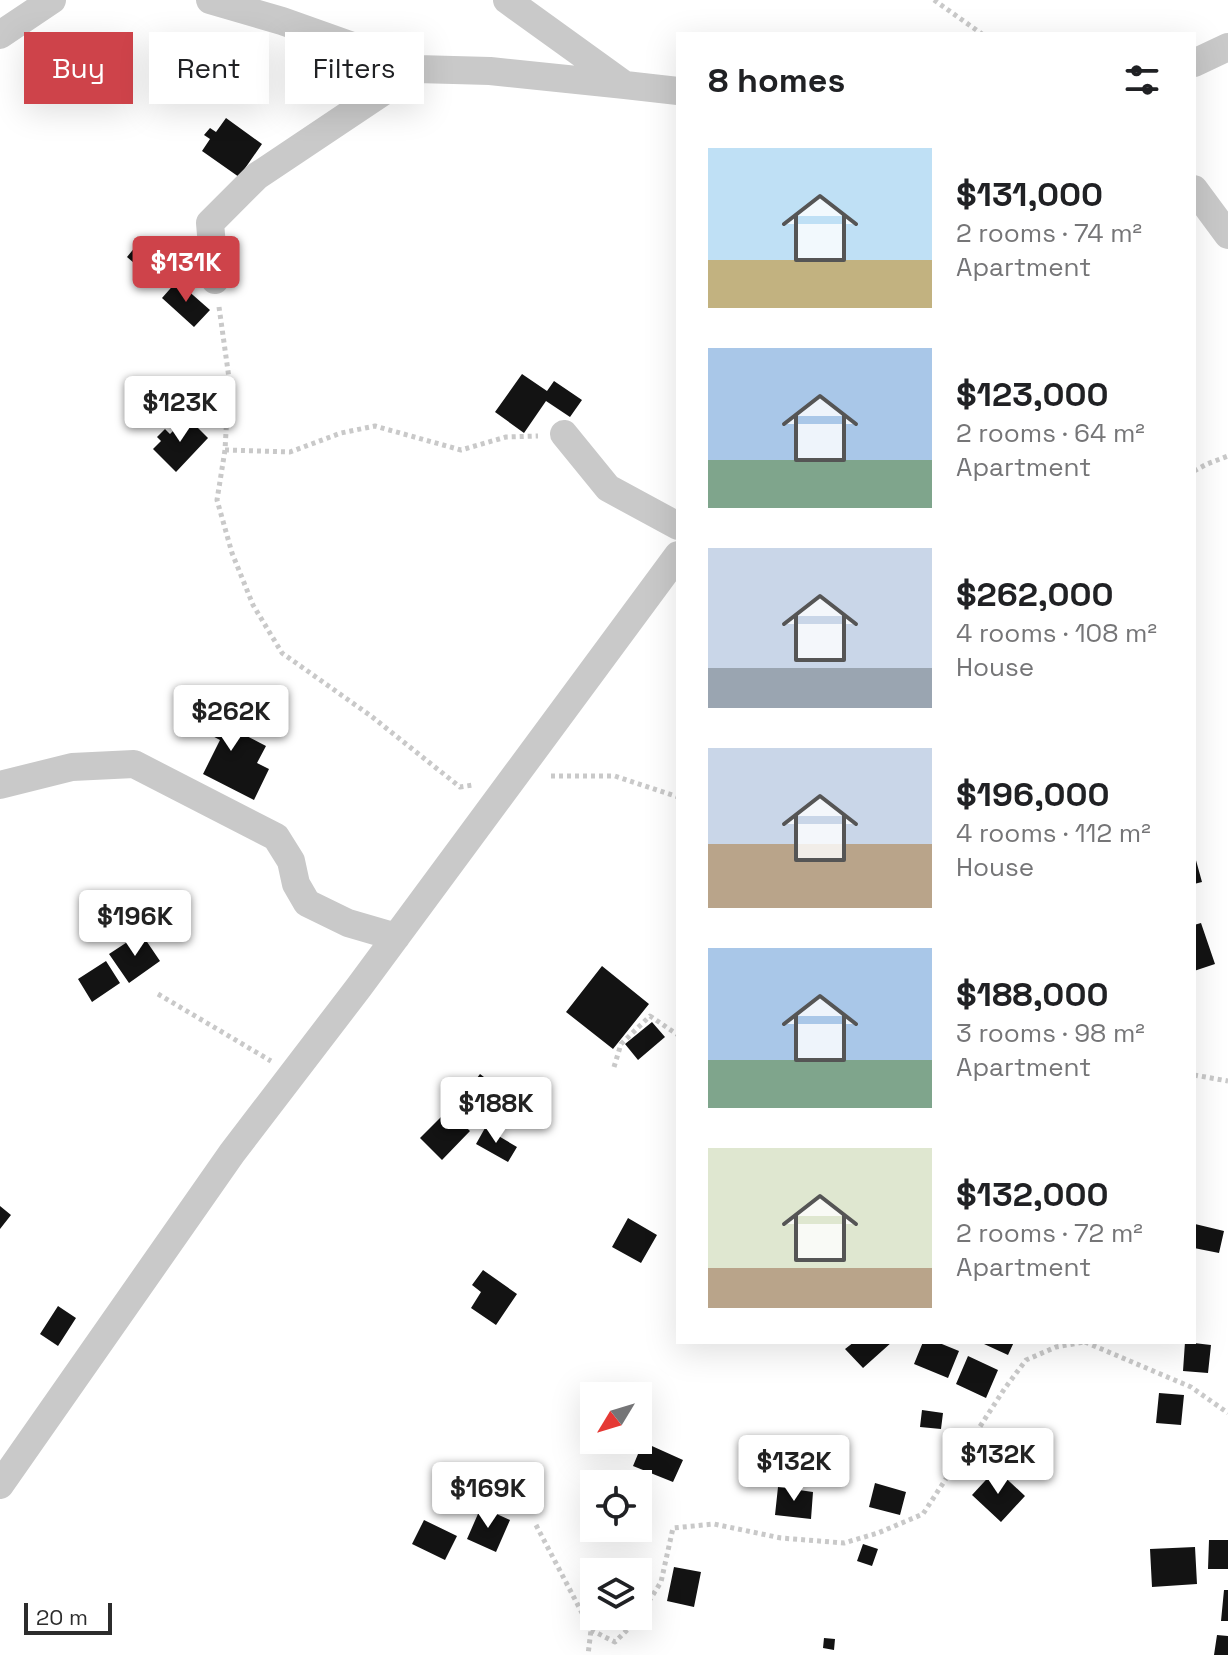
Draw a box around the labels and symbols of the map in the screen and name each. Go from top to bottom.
pin: $131K [130,236,242,304]
pin: $123K [124,376,236,444]
pin: $262K [175,685,287,753]
pin: $196K [79,890,191,958]
pin: $188K [440,1077,552,1145]
north arrow [580,1382,652,1454]
pin: $132K [942,1428,1054,1496]
pin: $132K [738,1435,850,1503]
pin: $169K [432,1462,544,1530]
scale bar [24,1599,112,1635]

